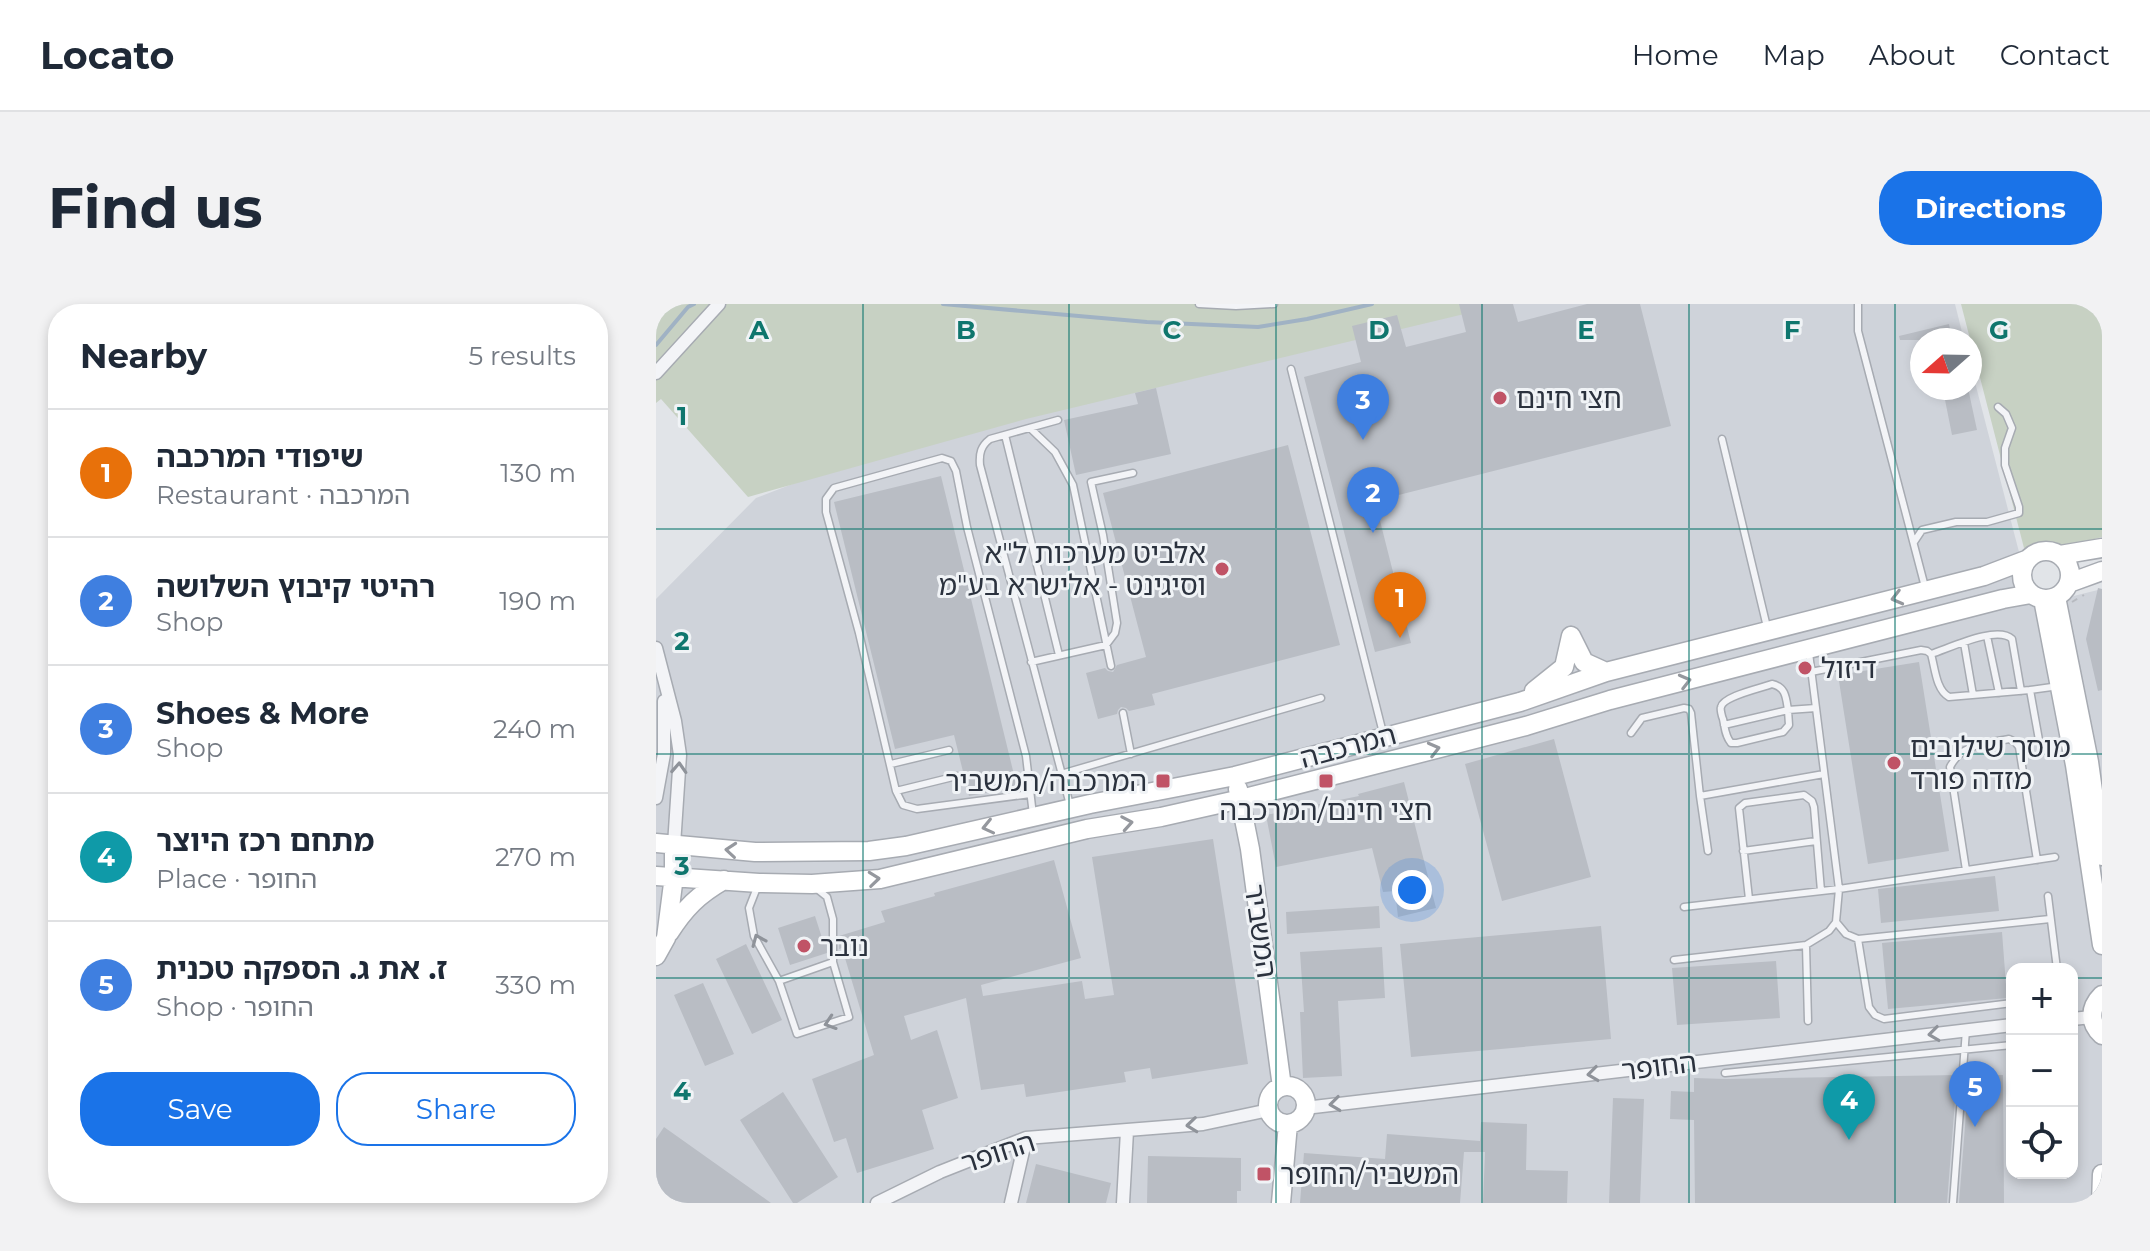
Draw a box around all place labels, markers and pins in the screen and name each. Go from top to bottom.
pin: 3 [1337,374,1389,440]
place label: חצי חינם [1516,381,1622,415]
marker: חצי חינם [1491,389,1509,407]
pin: 2 [1347,467,1399,533]
place label: אלביט מערכות ל"א וסיגינט - אלישרא בע"מ [939,536,1206,602]
marker: אלביט מערכות ל"א וסיגינט - אלישרא בע"מ [1213,560,1231,578]
pin: 1 [1374,572,1426,638]
place label: דיזול [1821,651,1877,685]
marker: דיזול [1796,659,1814,677]
place label: מוסך שילובים מזדה פורד [1910,730,2071,796]
marker: מוסך שילובים מזדה פורד [1885,754,1903,772]
place label: המרכבה/המשביר [945,764,1147,798]
marker: המרכבה/המשביר [1154,772,1172,790]
marker: חצי חינם/המרכבה [1317,772,1335,790]
place label: חצי חינם/המרכבה [1219,793,1433,827]
place label: נובר [820,929,869,963]
marker: נובר [795,937,813,955]
pin: 5 [1949,1061,2001,1127]
pin: 4 [1823,1074,1875,1140]
place label: המשביר/החופר [1280,1157,1459,1191]
marker: המשביר/החופר [1255,1165,1273,1183]

